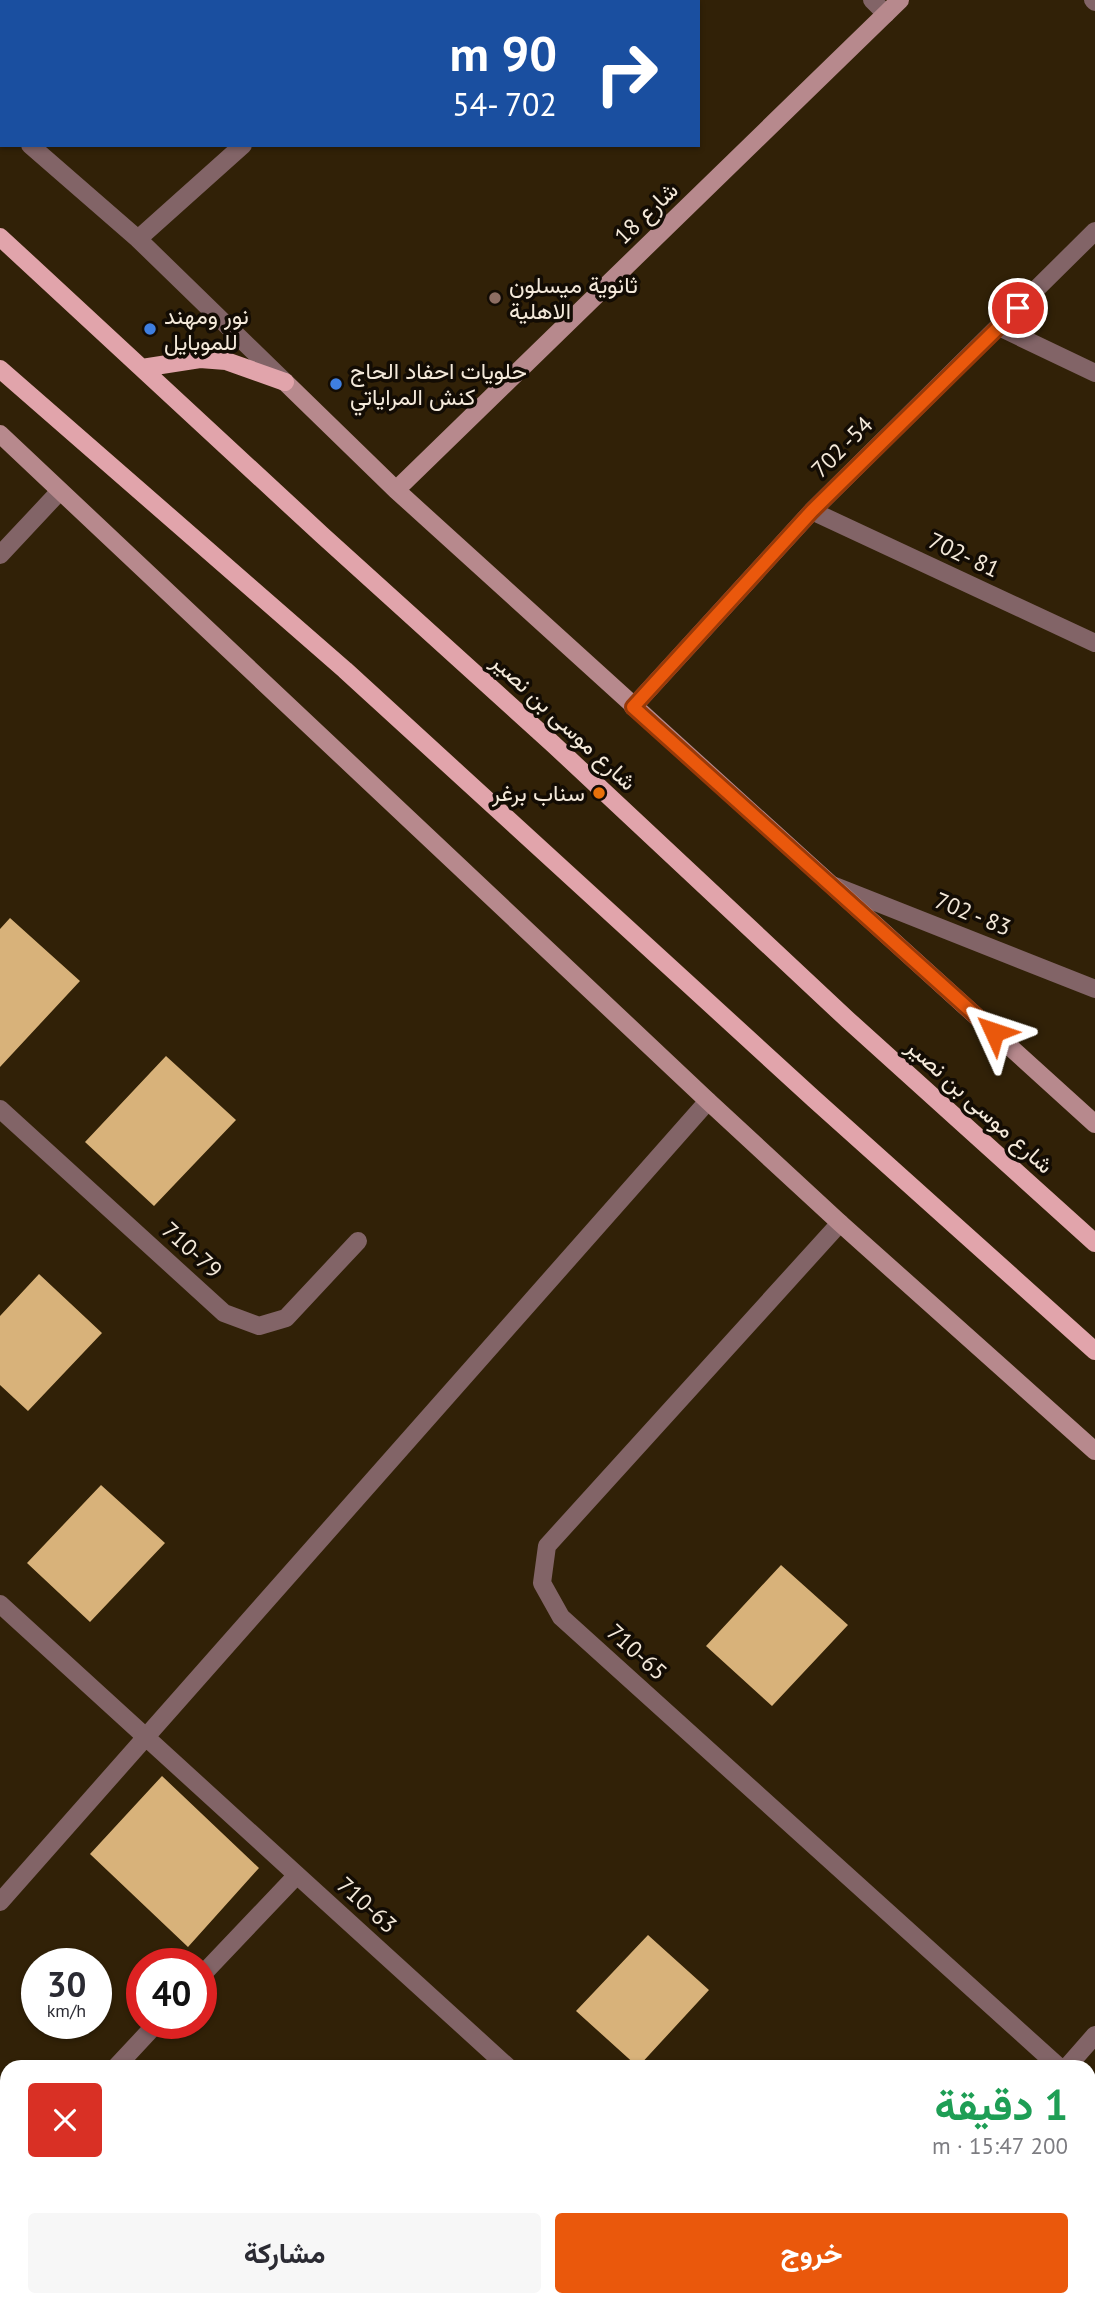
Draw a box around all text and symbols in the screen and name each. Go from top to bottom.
text: 90 m [450,21,557,85]
icon: right [581,28,672,119]
text: 702 -54 [452,83,557,125]
street label: شارع 18 [608,175,685,251]
place label: ثانوية ميسلون الاهلية [509,270,638,325]
pin [988,278,1048,338]
icon: arrive [999,289,1037,327]
marker: ثانوية ميسلون الاهلية [487,290,503,306]
place label: نور ومهند للموبايل [164,301,249,357]
marker: نور ومهند للموبايل [142,321,158,337]
place label: حلويات احفاد الحاج كنش المراياتي [350,356,527,416]
marker: حلويات احفاد الحاج كنش المراياتي [328,376,344,392]
street label: 702 -54 [805,409,879,484]
street label: 702- 81 [924,526,1004,584]
street label: شارع موسى بن نصير [484,646,643,798]
place label: سناب برغر [491,778,585,808]
marker: سناب برغر [591,785,607,801]
street label: 702 - 83 [931,885,1016,942]
position arrow [957,995,1031,1069]
street label: شارع موسى بن نصير [899,1031,1060,1181]
street label: 710-79 [156,1215,228,1284]
street label: 710-65 [601,1617,673,1686]
street label: 710-63 [331,1870,403,1939]
speed limit sign: 40 [126,1948,217,2039]
text: 30 [47,1961,86,2007]
text: km/h [47,1999,86,2022]
text: 1 دقيقة [935,2077,1068,2132]
button: close [28,2083,102,2157]
text: 200 m · 15:47 [932,2131,1068,2160]
button: مشاركة [28,2213,541,2293]
button: خروج [555,2213,1068,2293]

